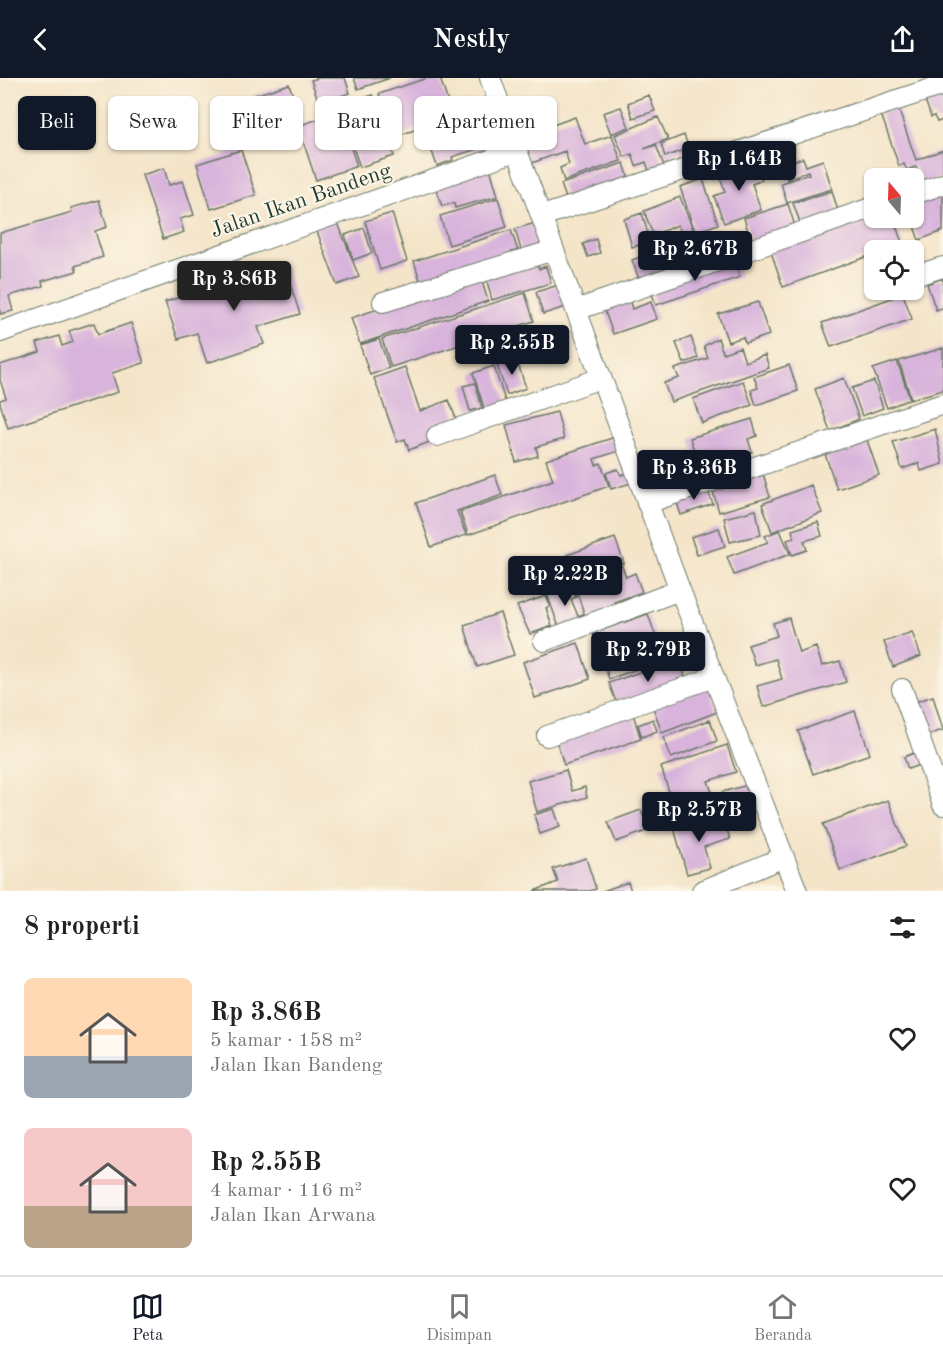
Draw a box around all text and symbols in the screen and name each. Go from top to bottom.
icon: back [24,23,57,56]
icon: share [886,23,919,56]
text: Nestly [433,26,510,53]
chip: Beli [18,96,96,150]
chip: Sewa [108,96,198,150]
chip: Filter [210,96,303,150]
chip: Baru [315,96,402,150]
chip: Apartemen [414,96,557,150]
pin: Rp 1.64B [677,141,801,192]
text: Rp 1.64B [696,150,782,170]
street label: Jalan Ikan Bandeng [208,160,394,242]
north arrow [864,168,924,228]
map controls [864,168,924,300]
pin: Rp 2.67B [633,231,757,282]
text: Rp 2.67B [652,240,738,260]
button: locate [864,240,924,300]
pin: Rp 3.86B [172,261,296,312]
text: Rp 3.86B [191,270,277,290]
pin: Rp 2.55B [450,325,574,376]
text: Rp 2.55B [469,334,555,354]
pin: Rp 3.36B [632,450,756,501]
text: Rp 3.36B [651,459,737,479]
pin: Rp 2.22B [503,556,627,607]
text: Rp 2.22B [522,565,608,585]
pin: Rp 2.79B [586,632,710,683]
text: Rp 2.79B [605,641,691,661]
pin: Rp 2.57B [637,792,761,843]
text: Rp 2.57B [656,801,742,821]
icon: filters [886,911,919,944]
text: 8 properti [24,914,140,940]
text: Rp 3.86B [210,1000,321,1026]
icon: home [72,1002,144,1074]
icon: heart [886,1022,919,1055]
text: 5 kamar · 158 m² [210,1031,362,1051]
text: Jalan Ikan Bandeng [210,1056,383,1076]
text: Rp 2.55B [210,1150,321,1176]
icon: home [72,1152,144,1224]
icon: heart [886,1172,919,1205]
text: 4 kamar · 116 m² [210,1181,362,1201]
text: Jalan Ikan Arwana [210,1206,376,1226]
tab: Peta [131,1290,164,1346]
tab: Disimpan [426,1290,492,1346]
tab: Beranda [754,1290,812,1346]

